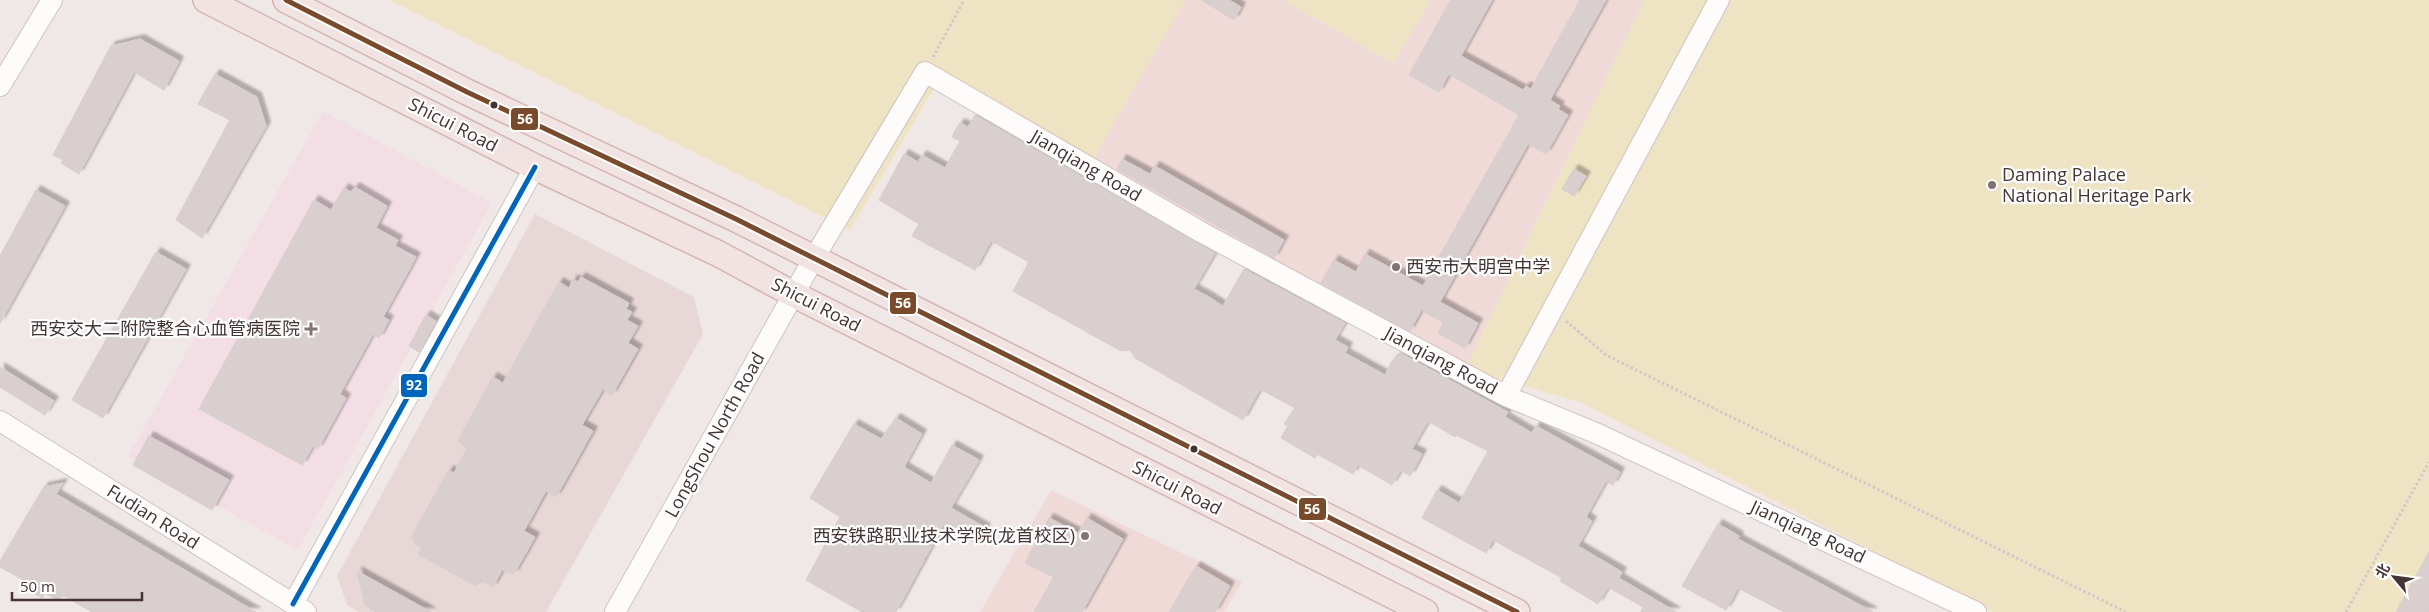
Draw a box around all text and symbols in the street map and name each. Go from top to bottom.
street label: Shicui Road [405,91,502,157]
unlabelled marker [489,100,499,110]
line badge: 56 [510,107,539,131]
text: 56 [517,109,533,128]
street label: Jianqiang Road [1025,123,1146,207]
place label: Daming Palace National Heritage Park [2002,162,2192,207]
marker: Daming Palace National Heritage Park [1986,179,1998,191]
place label: 西安市大明宫中学 [1406,254,1550,278]
marker: 西安市大明宫中学 [1390,261,1402,273]
street label: Shicui Road [768,271,865,337]
line badge: 56 [889,291,917,315]
text: 56 [895,293,911,312]
place label: 西安交大二附院整合心血管病医院 [30,316,300,340]
street label: Jianqiang Road [1379,319,1502,400]
marker: 西安交大二附院整合心血管病医院 [304,322,318,336]
street label: LongShou North Road [659,348,770,521]
line badge: 92 [400,373,428,398]
text: 92 [406,375,422,394]
unlabelled marker [1189,444,1199,454]
street label: Shicui Road [1129,454,1226,520]
street label: Fudian Road [103,478,204,554]
street label: Jianqiang Road [1745,493,1870,568]
line badge: 56 [1298,497,1327,521]
text: 56 [1304,499,1320,518]
place label: 西安铁路职业技术学院(龙首校区) [812,523,1075,547]
marker: 西安铁路职业技术学院(龙首校区) [1079,530,1091,542]
north arrow [2369,552,2419,602]
text: 北 [2370,560,2394,581]
scale bar [12,570,142,602]
text: 50 m [20,576,55,596]

